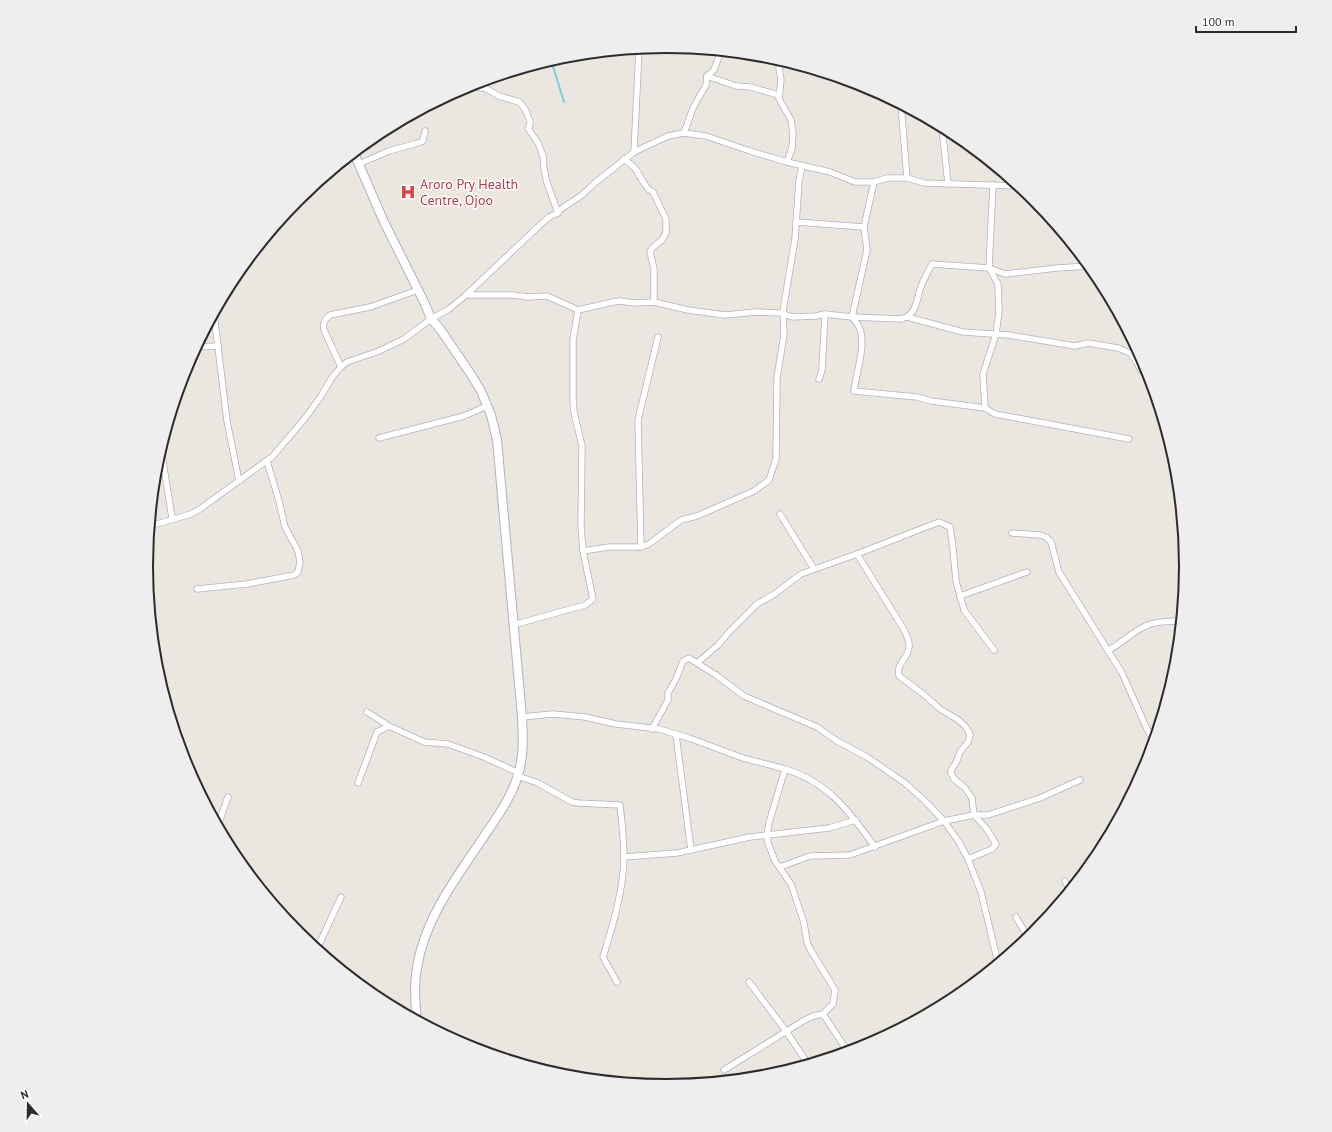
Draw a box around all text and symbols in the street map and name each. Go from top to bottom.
scale bar [1196,8,1296,34]
text: 100 m [1202,14,1235,29]
place label: Aroro Pry Health Centre, Ojoo [420,175,518,209]
hospital icon: Aroro Pry Health Centre, Ojoo [399,183,417,201]
north arrow [8,1084,48,1124]
text: N [19,1087,30,1102]

